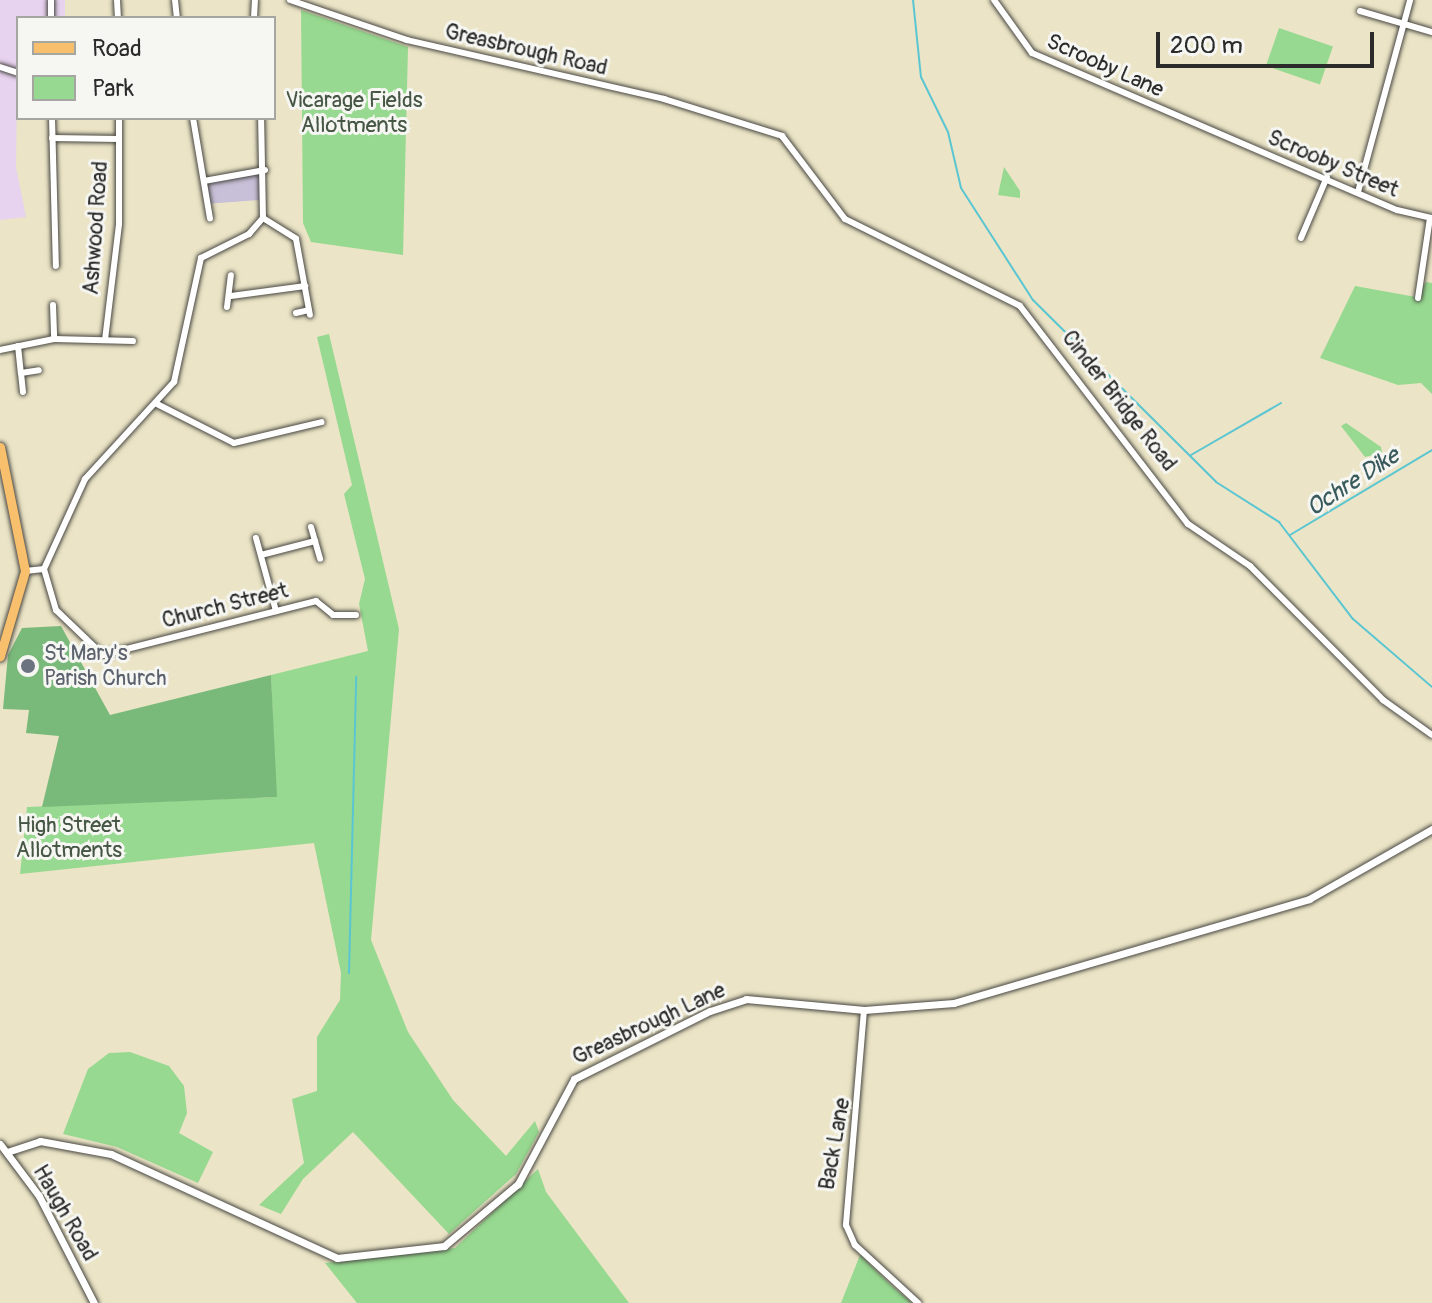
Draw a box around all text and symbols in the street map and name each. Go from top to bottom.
legend [16,16,276,120]
scale bar [1160,16,1378,66]
street label: Greasbrough Road [442,18,610,82]
street label: Scrooby Lane [1042,28,1168,104]
text: 200 m [1170,31,1243,60]
text: Road [92,34,142,63]
text: Park [92,74,134,103]
park label: Vicarage Fields Allotments [285,87,423,138]
street label: Scrooby Street [1264,125,1402,203]
street label: Ashwood Road [78,160,114,296]
street label: Cinder Bridge Road [1056,325,1182,477]
water label: Ochre Dike [1301,441,1405,523]
street label: Church Street [159,578,291,634]
place label: St Mary's Parish Church [44,640,166,692]
marker: St Mary's Parish Church [19,657,37,675]
park label: High Street Allotments [16,812,122,864]
street label: Greasbrough Lane [568,977,730,1071]
street label: Back Lane [814,1096,856,1192]
street label: Haugh Road [27,1160,103,1266]

